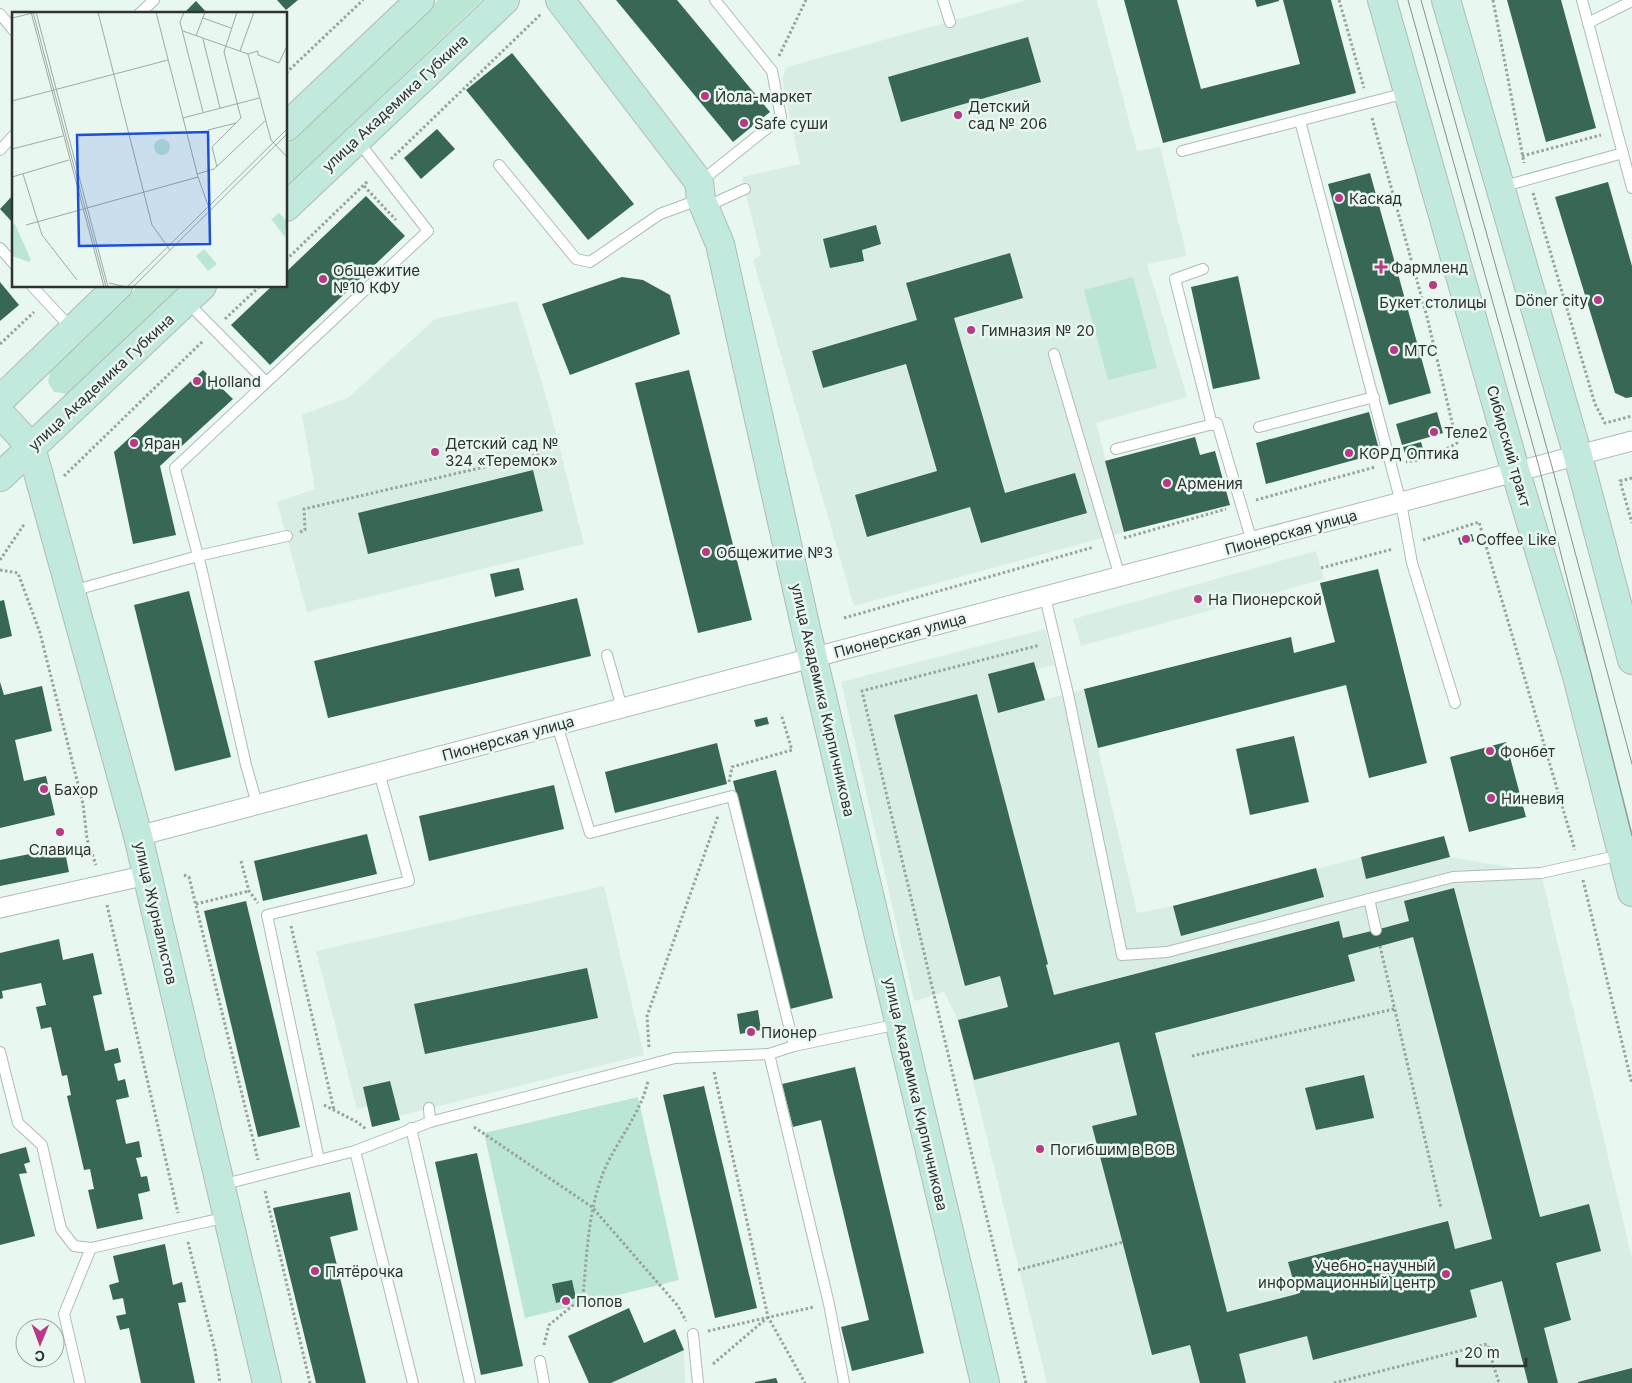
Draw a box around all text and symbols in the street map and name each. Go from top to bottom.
inset map [12,12,288,288]
street label: улица Академика Губкина [318,30,472,176]
place label: Йола-маркет [715,87,812,106]
marker: Йола-маркет [699,90,711,102]
place label: Детский сад № 206 [968,97,1047,133]
marker: Детский сад № 206 [952,109,964,121]
place label: Safe суши [754,114,828,133]
marker: Safe суши [738,117,750,129]
place label: Каскад [1349,189,1402,208]
marker: Каскад [1333,192,1345,204]
place label: Фармленд [1391,258,1468,277]
place label: Общежитие №10 КФУ [333,261,420,297]
marker: Фармленд [1375,261,1387,273]
marker: Общежитие №10 КФУ [317,273,329,285]
marker: Букет столицы [1427,279,1439,291]
place label: Döner city [1515,291,1589,310]
place label: Букет столицы [1379,293,1487,312]
marker: Döner city [1592,294,1604,306]
street label: улица Академика Губкина [24,309,178,455]
place label: Гимназия № 20 [981,321,1095,340]
marker: Гимназия № 20 [965,324,977,336]
place label: МТС [1404,341,1438,360]
marker: МТС [1388,344,1400,356]
place label: Holland [207,372,261,391]
marker: Holland [191,375,203,387]
street label: Сибирский тракт [1483,383,1535,509]
place label: Теле2 [1444,423,1488,442]
marker: Теле2 [1428,426,1440,438]
place label: Яран [144,434,180,453]
place label: Детский сад № 324 «Теремок» [445,434,559,470]
marker: Яран [128,437,140,449]
place label: КОРД Оптика [1359,444,1459,463]
marker: Детский сад № 324 «Теремок» [429,446,441,458]
marker: КОРД Оптика [1343,447,1355,459]
place label: Армения [1177,474,1243,493]
marker: Армения [1161,477,1173,489]
street label: Пионерская улица [1223,505,1359,559]
place label: Coffee Like [1476,530,1557,549]
marker: Coffee Like [1460,533,1472,545]
place label: Общежитие №3 [716,543,833,562]
marker: Общежитие №3 [700,546,712,558]
street label: улица Академика Кирпичникова [787,581,859,819]
place label: На Пионерской [1208,590,1322,609]
marker: На Пионерской [1192,593,1204,605]
street label: Пионерская улица [832,608,968,662]
street label: Пионерская улица [440,711,576,765]
place label: Фонбет [1500,742,1555,761]
marker: Фонбет [1484,745,1496,757]
place label: Бахор [54,780,98,799]
marker: Бахор [38,783,50,795]
place label: Ниневия [1501,789,1564,808]
marker: Ниневия [1485,792,1497,804]
marker: Славица [54,826,66,838]
place label: Славица [29,840,91,859]
street label: улица Журналистов [130,840,182,986]
street label: улица Академика Кирпичникова [880,975,952,1213]
place label: Пионер [761,1023,817,1042]
marker: Пионер [745,1026,757,1038]
place label: Погибшим в ВОВ [1050,1140,1175,1159]
marker: Погибшим в ВОВ [1034,1143,1046,1155]
place label: Учебно-научный информационный центр [1258,1256,1436,1292]
place label: Пятёрочка [325,1262,404,1281]
marker: Пятёрочка [309,1265,321,1277]
marker: Учебно-научный информационный центр [1440,1268,1452,1280]
place label: Попов [576,1292,622,1311]
marker: Попов [560,1295,572,1307]
north arrow [15,1318,65,1368]
scale bar [1457,1336,1526,1368]
text: 20 m [1464,1343,1500,1362]
text: С [34,1348,45,1365]

